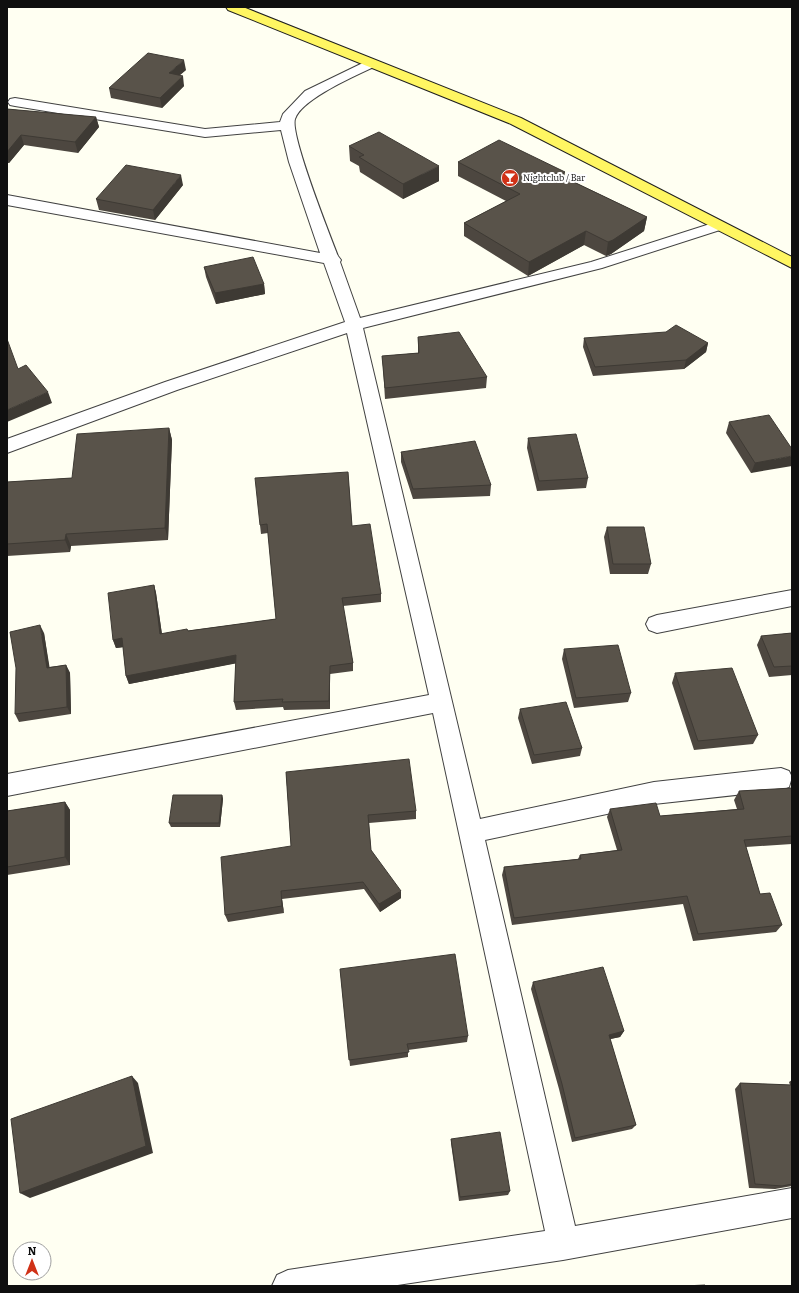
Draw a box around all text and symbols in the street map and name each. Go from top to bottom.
bar icon: Nightclub / Bar [500,168,520,188]
place label: Nightclub / Bar [523,173,585,183]
north arrow [12,1241,52,1281]
text: N [28,1245,37,1258]

